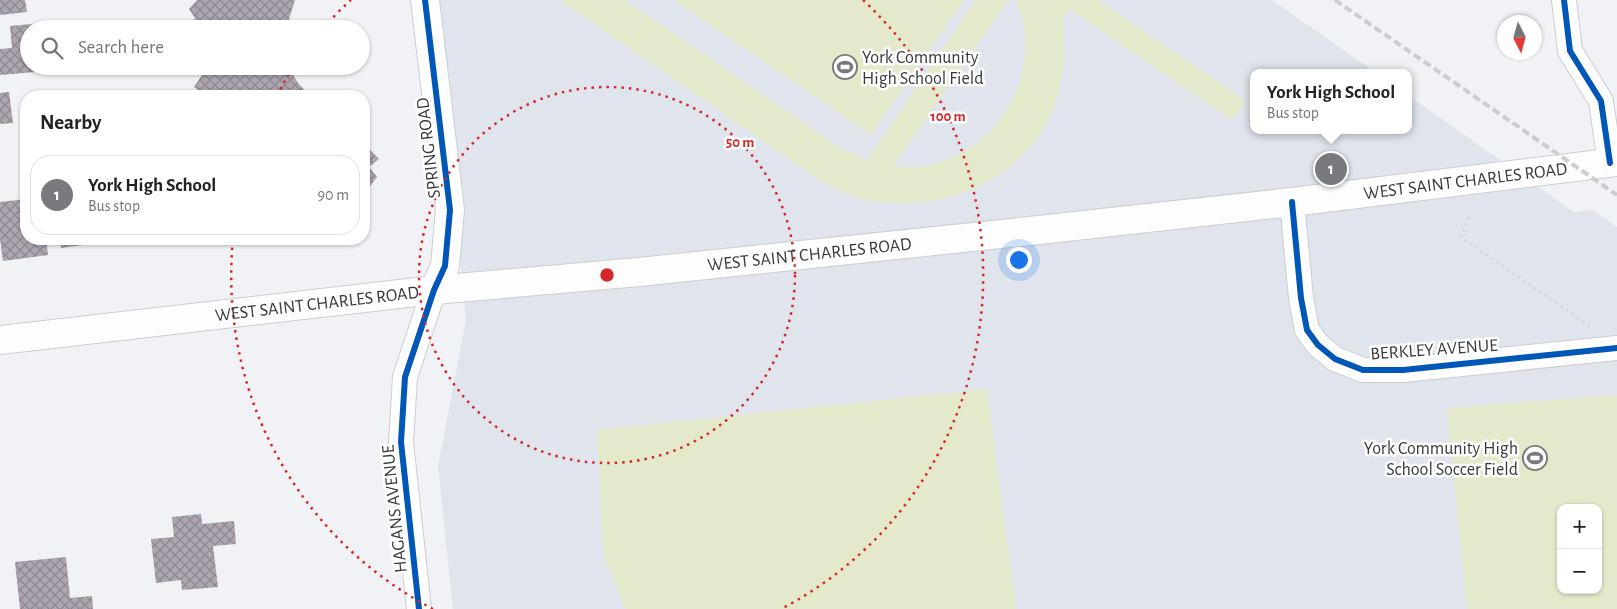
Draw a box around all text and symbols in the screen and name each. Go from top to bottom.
north arrow [1497,15,1542,60]
search box [20,20,370,75]
icon: search [38,34,66,62]
text: Search here [78,38,164,57]
place label: York Community High School Field [862,49,984,88]
sports icon: York Community High School Field [832,54,858,80]
popup [1250,69,1412,134]
text: York High School [1267,83,1395,102]
street label: SPRING ROAD [414,96,444,199]
text: Bus stop [1267,105,1319,121]
text: 100 m [930,109,966,124]
text: Nearby [40,112,101,133]
text: 50 m [726,135,754,150]
pin: 1 [1315,150,1347,188]
street label: WEST SAINT CHARLES ROAD [1362,160,1568,203]
text: York High School [88,176,216,195]
text: 1 [54,187,60,203]
text: 90 m [318,187,349,203]
text: Bus stop [88,198,140,214]
street label: WEST SAINT CHARLES ROAD [707,235,912,275]
your location [1006,247,1032,273]
centre of rings [598,266,616,284]
street label: WEST SAINT CHARLES ROAD [214,284,420,325]
street label: BERKLEY AVENUE [1370,337,1499,363]
place label: York Community High School Soccer Field [1364,440,1518,479]
street label: HAGANS AVENUE [379,444,411,574]
sports icon: York Community High School Soccer Field [1522,445,1548,471]
map controls [1557,504,1602,594]
button: + [1557,504,1602,549]
button: − [1557,549,1602,594]

